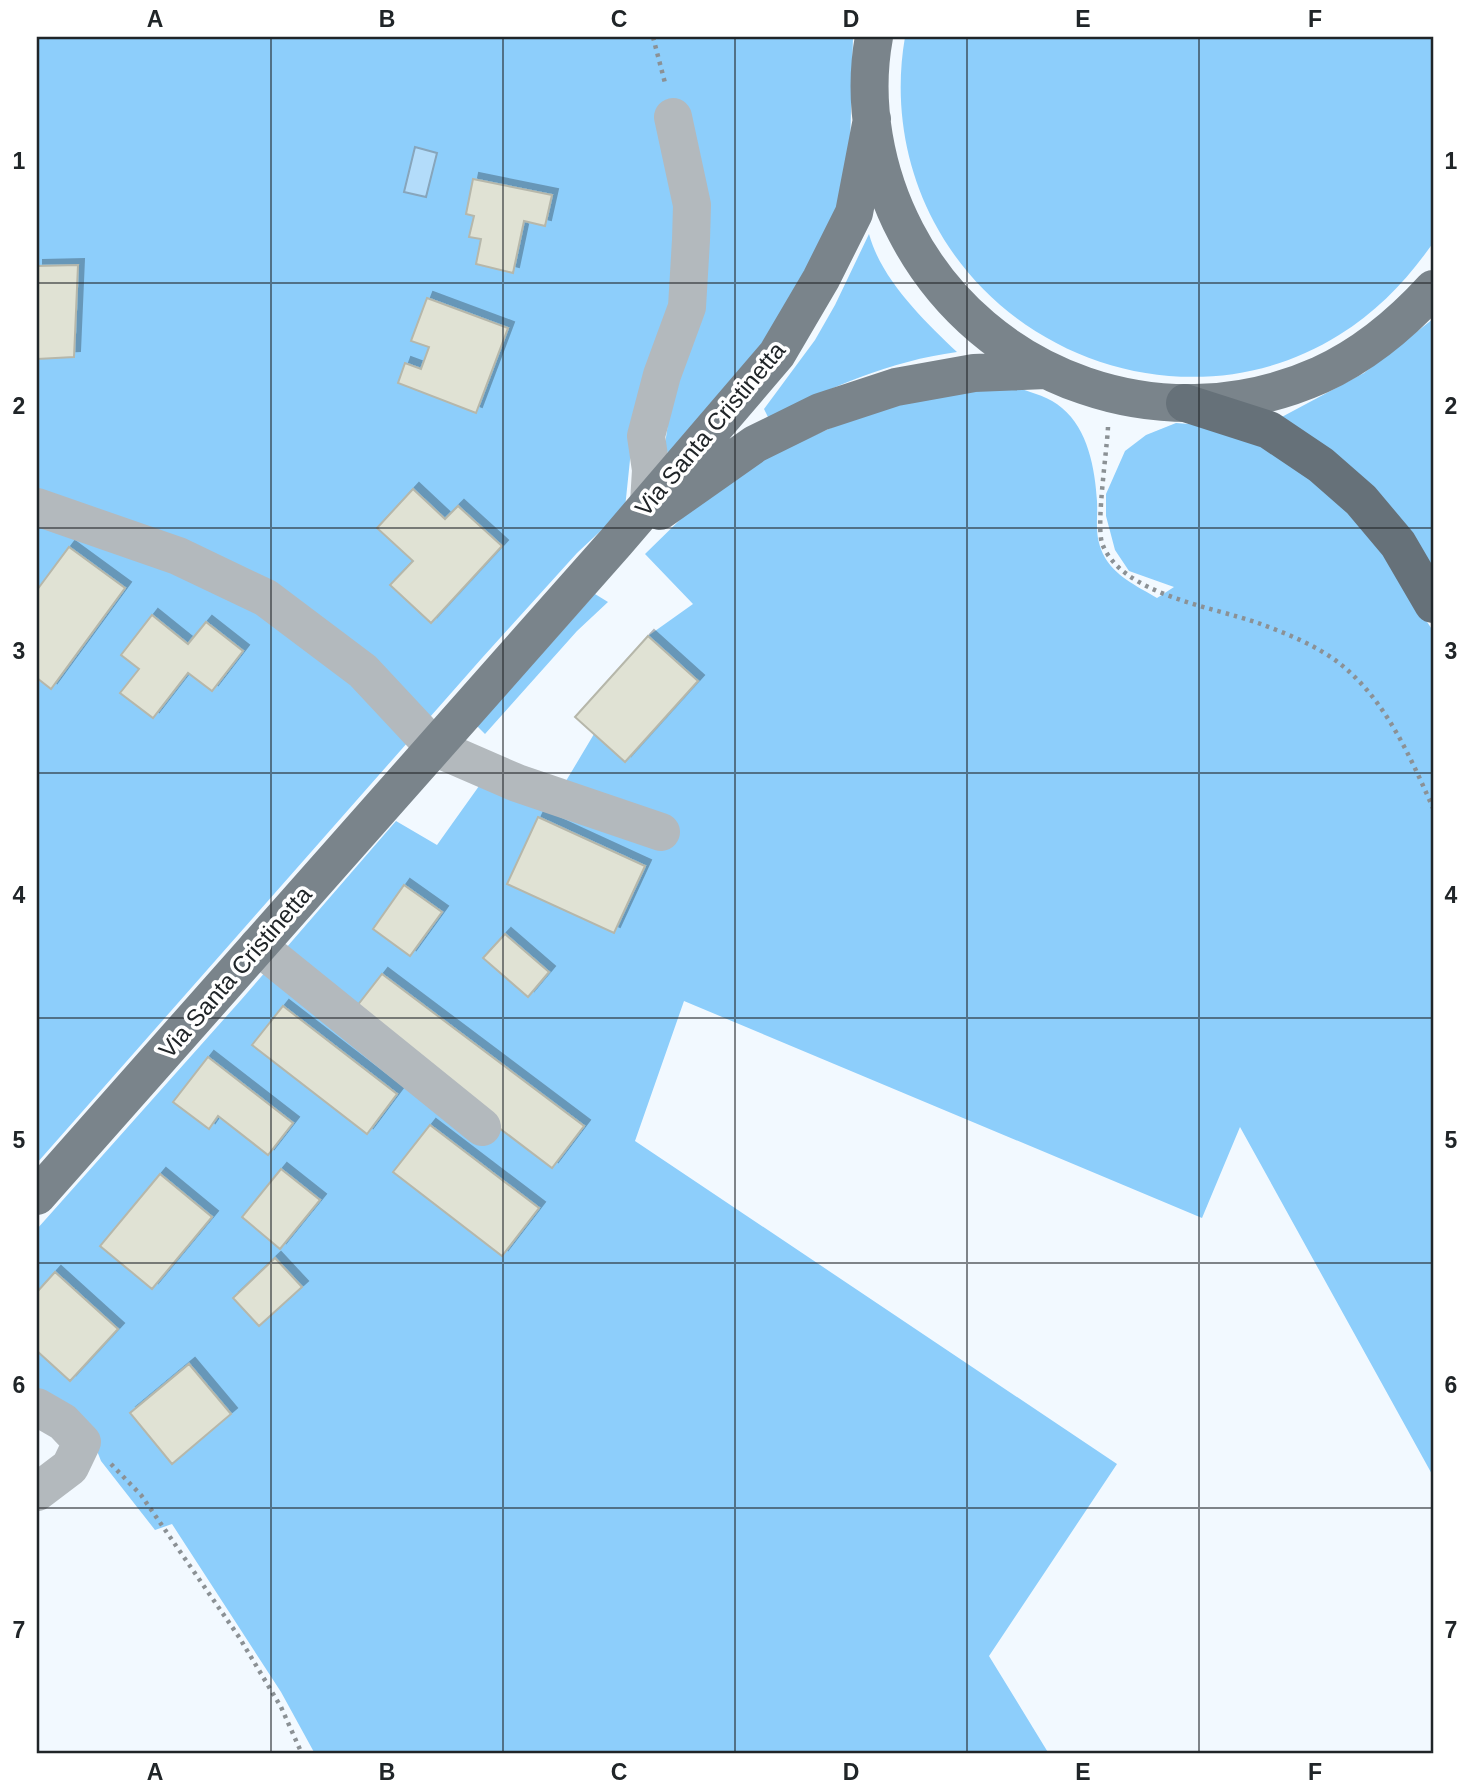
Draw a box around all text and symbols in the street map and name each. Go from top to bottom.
text: A [147,6,163,32]
text: B [379,6,395,32]
text: C [611,6,627,32]
text: D [843,6,859,32]
text: E [1075,6,1091,32]
text: F [1308,6,1322,32]
text: 1 [13,148,26,174]
text: 1 [1445,148,1458,174]
street label: Via Santa Cristinetta [629,336,791,521]
text: 2 [13,393,25,419]
text: 2 [1445,393,1457,419]
text: 3 [13,638,25,664]
text: 3 [1445,638,1457,664]
street label: Via Santa Cristinetta [153,880,317,1063]
text: 4 [13,882,26,908]
text: 4 [1445,882,1458,908]
text: 5 [13,1127,26,1153]
text: 5 [1445,1127,1458,1153]
text: 6 [13,1372,25,1398]
text: 6 [1445,1372,1457,1398]
text: 7 [13,1617,25,1643]
text: 7 [1445,1617,1457,1643]
text: A [147,1759,163,1785]
text: B [379,1759,395,1785]
text: C [611,1759,627,1785]
text: D [843,1759,859,1785]
text: E [1075,1759,1091,1785]
text: F [1308,1759,1322,1785]

